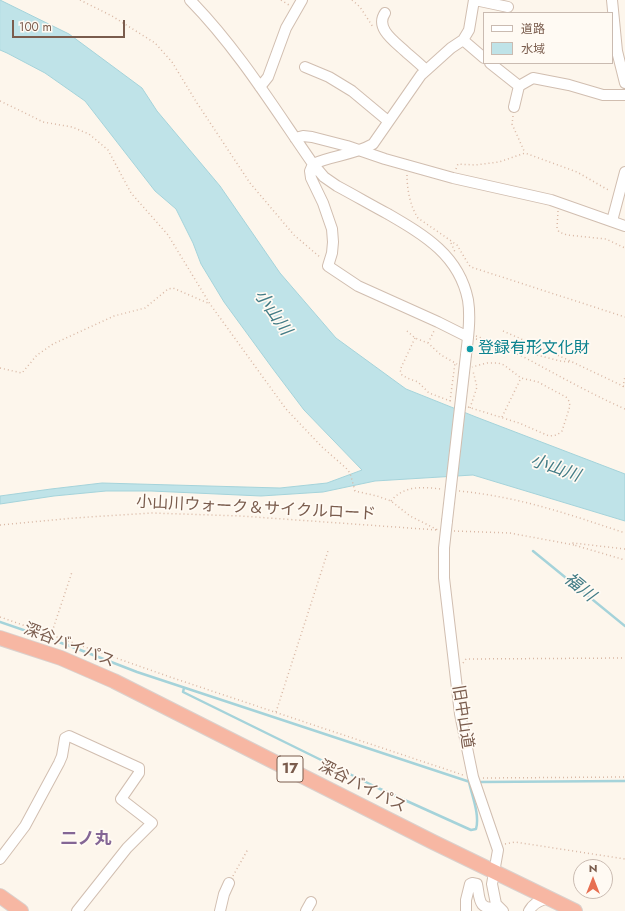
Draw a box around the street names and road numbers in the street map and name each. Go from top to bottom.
street label: 小山川ウォーク＆サイクルロード [136,493,376,525]
street label: 深谷バイパス [21,620,117,672]
street label: 旧中山道 [448,684,476,750]
road number: 17 [277,756,303,782]
street label: 深谷バイパス [315,757,409,817]

